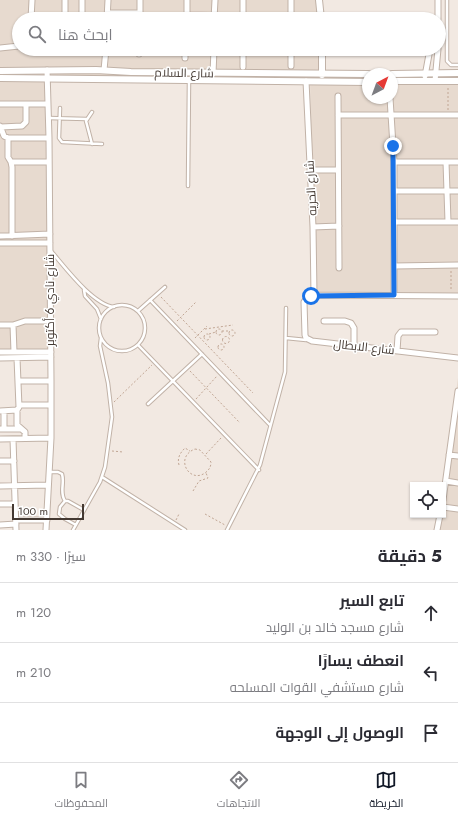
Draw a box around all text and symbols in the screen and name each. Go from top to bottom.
search box [12,12,446,56]
icon: search [26,23,48,45]
text: ابحث هنا [58,24,113,46]
street label: شارع السلام [154,63,214,83]
north arrow [362,68,398,104]
route end [384,137,402,155]
street label: شارع الحريه [301,160,321,216]
street label: شارع نادي 6 أكتوبر [41,254,60,347]
route start [302,287,320,305]
street label: شارع الابطال [332,335,396,359]
map controls [410,482,446,518]
button: locate [410,482,446,518]
scale bar [12,502,84,521]
text: 100 m [18,503,48,519]
text: 5 دقيقة [378,544,442,568]
text: سيرًا · 330 m [16,547,86,566]
text: تابع السير [340,590,404,612]
icon: ahead [420,602,442,624]
text: 120 m [16,603,51,622]
text: شارع مسجد خالد بن الوليد [266,618,404,637]
text: انعطف يسارًا [318,650,404,672]
icon: left [420,662,442,684]
text: 210 m [16,663,51,682]
text: شارع مستشفي القوات المسلحه [230,678,404,697]
text: الوصول إلى الوجهة [275,722,404,744]
icon: arrive [420,722,442,744]
tab: المحفوظات [54,769,108,813]
tab: الاتجاهات [217,769,260,813]
tab: الخريطة [369,769,404,813]

